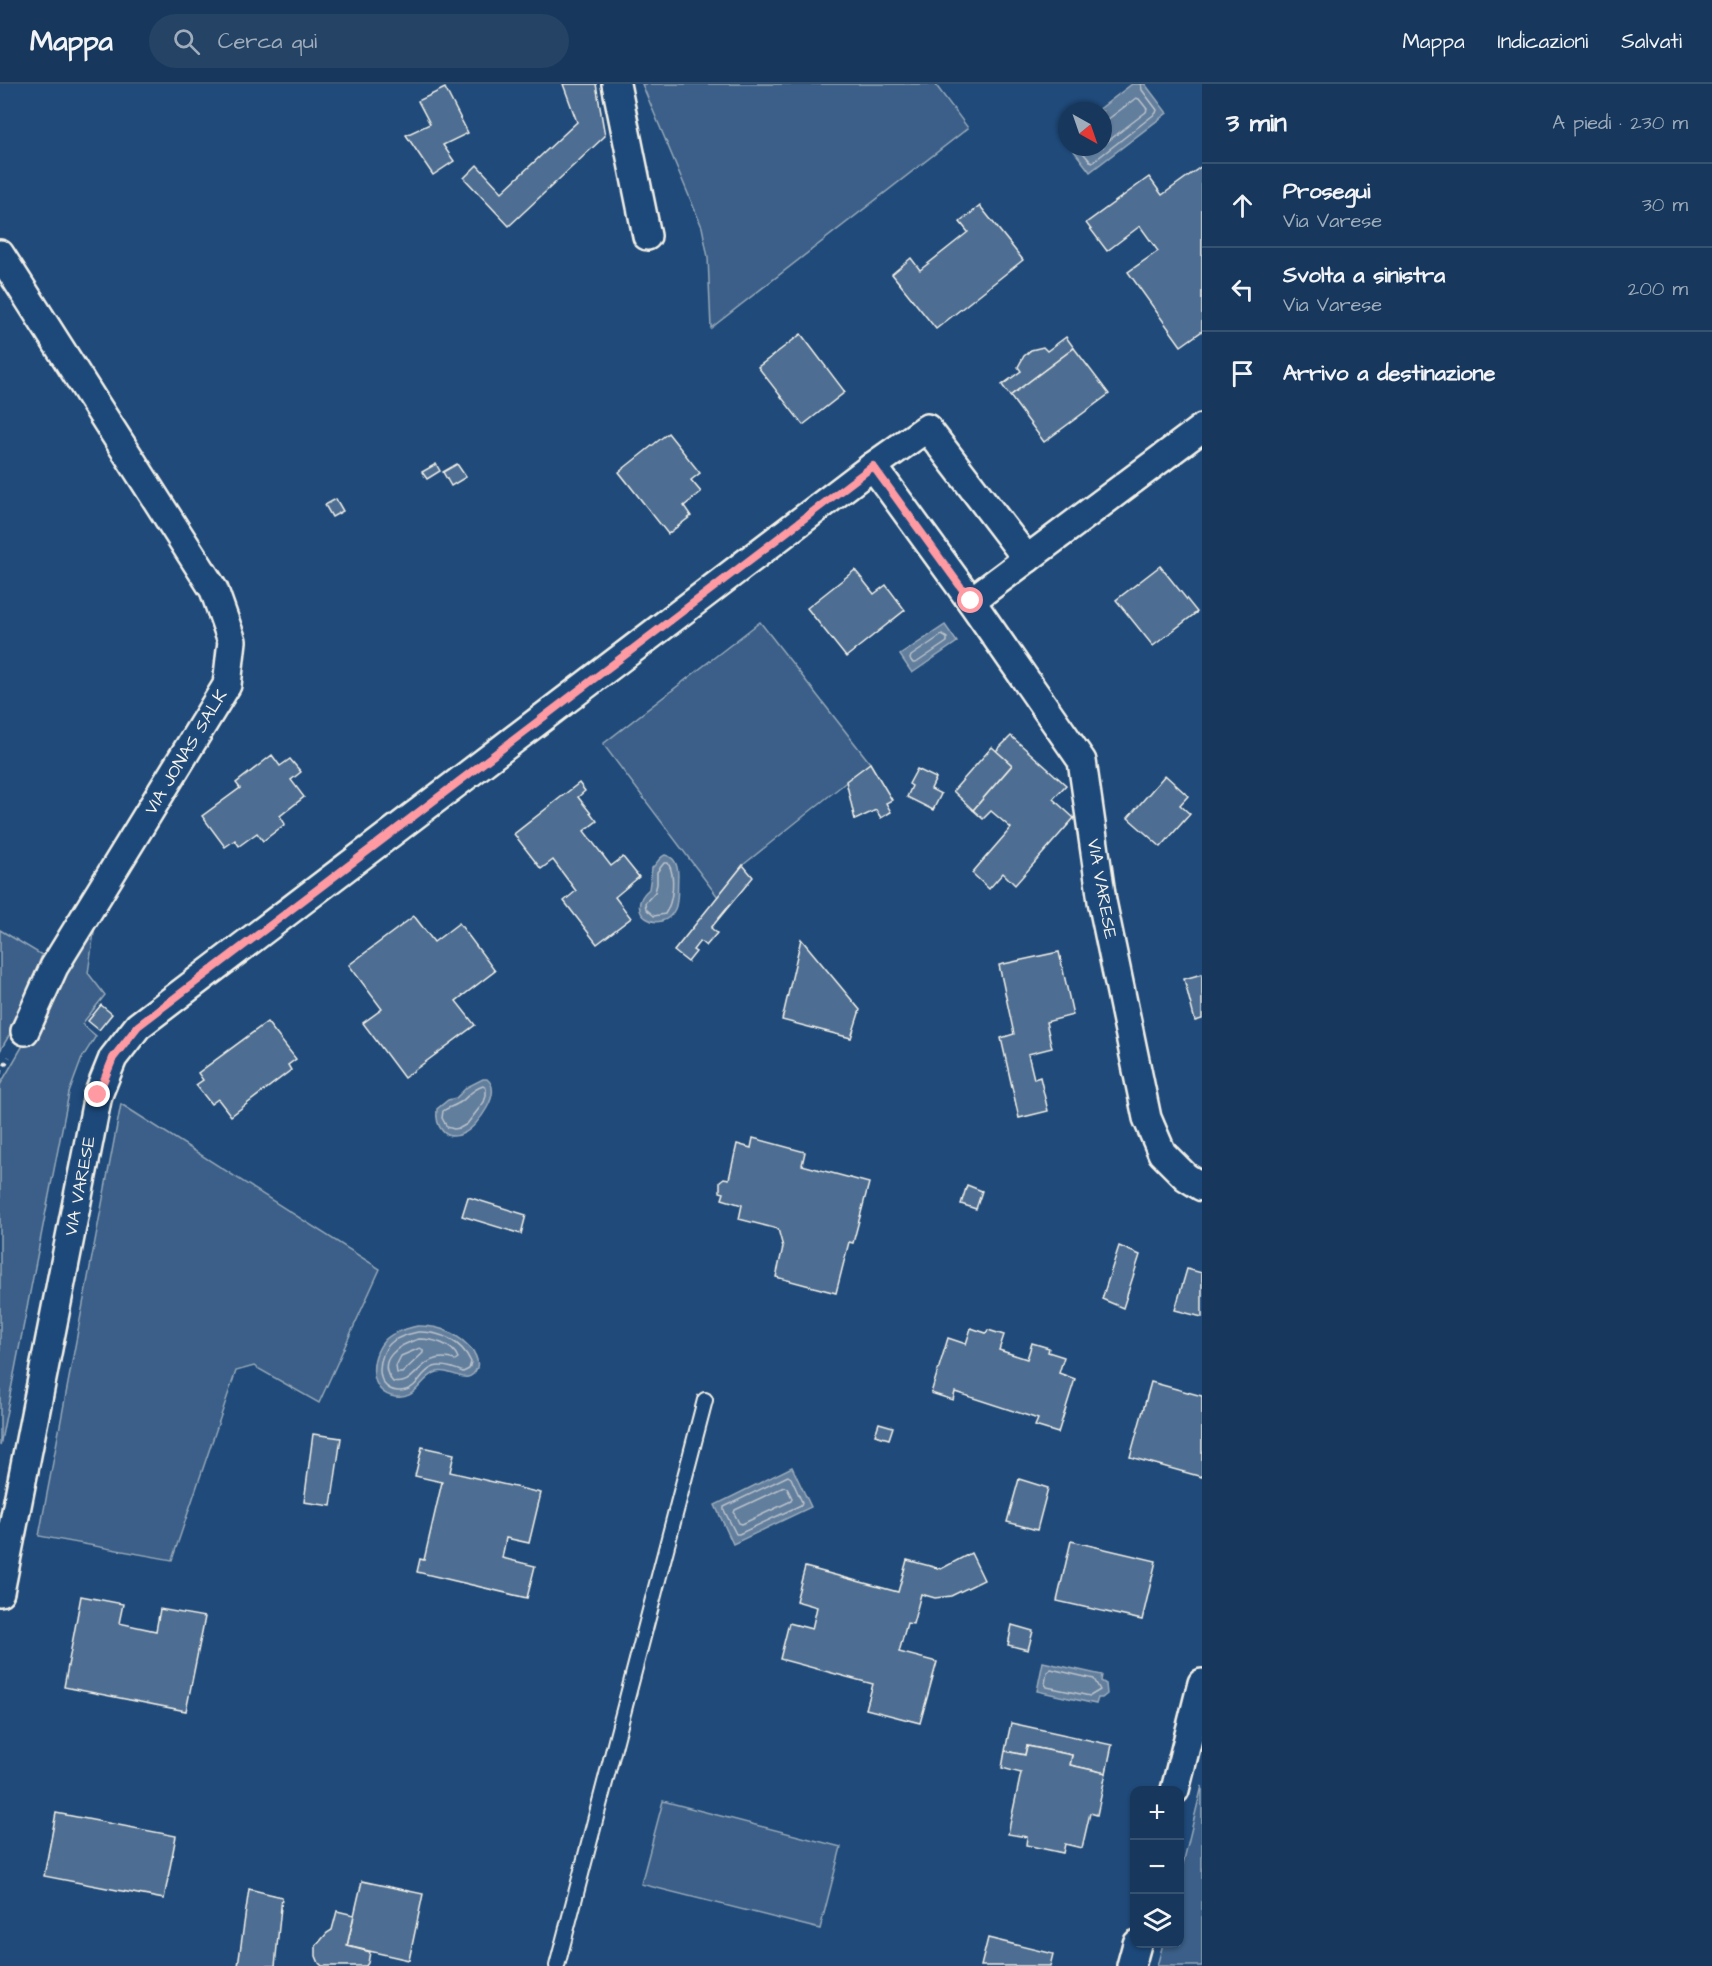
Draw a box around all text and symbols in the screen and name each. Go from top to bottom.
search box [149,14,569,68]
text: Mappa [30,22,113,61]
icon: search [170,25,203,58]
text: Cerca qui [218,26,317,57]
text: Mappa [1402,27,1465,56]
text: Indicazioni [1498,27,1588,56]
text: Salvati [1621,27,1682,56]
north arrow [1058,102,1112,156]
text: 3 min [1226,105,1287,141]
text: A piedi · 230 m [1552,109,1688,137]
text: Prosegui [1283,176,1370,207]
icon: ahead [1226,189,1259,222]
text: 30 m [1642,191,1688,219]
text: Via Varese [1283,207,1382,235]
text: Svolta a sinistra [1283,260,1445,291]
icon: left [1226,273,1259,306]
text: 200 m [1628,275,1688,303]
text: Via Varese [1283,291,1382,319]
icon: arrive [1226,357,1259,390]
text: Arrivo a destinazione [1283,358,1495,389]
route start [957,587,983,613]
street label: VIA JONAS SALK [139,684,233,819]
street label: VIA VARESE [1081,837,1123,941]
route end [84,1081,110,1107]
street label: VIA VARESE [58,1134,102,1238]
map controls [1130,1786,1184,1948]
button: + [1130,1786,1184,1840]
button: − [1130,1840,1184,1894]
button: layers [1130,1894,1184,1948]

